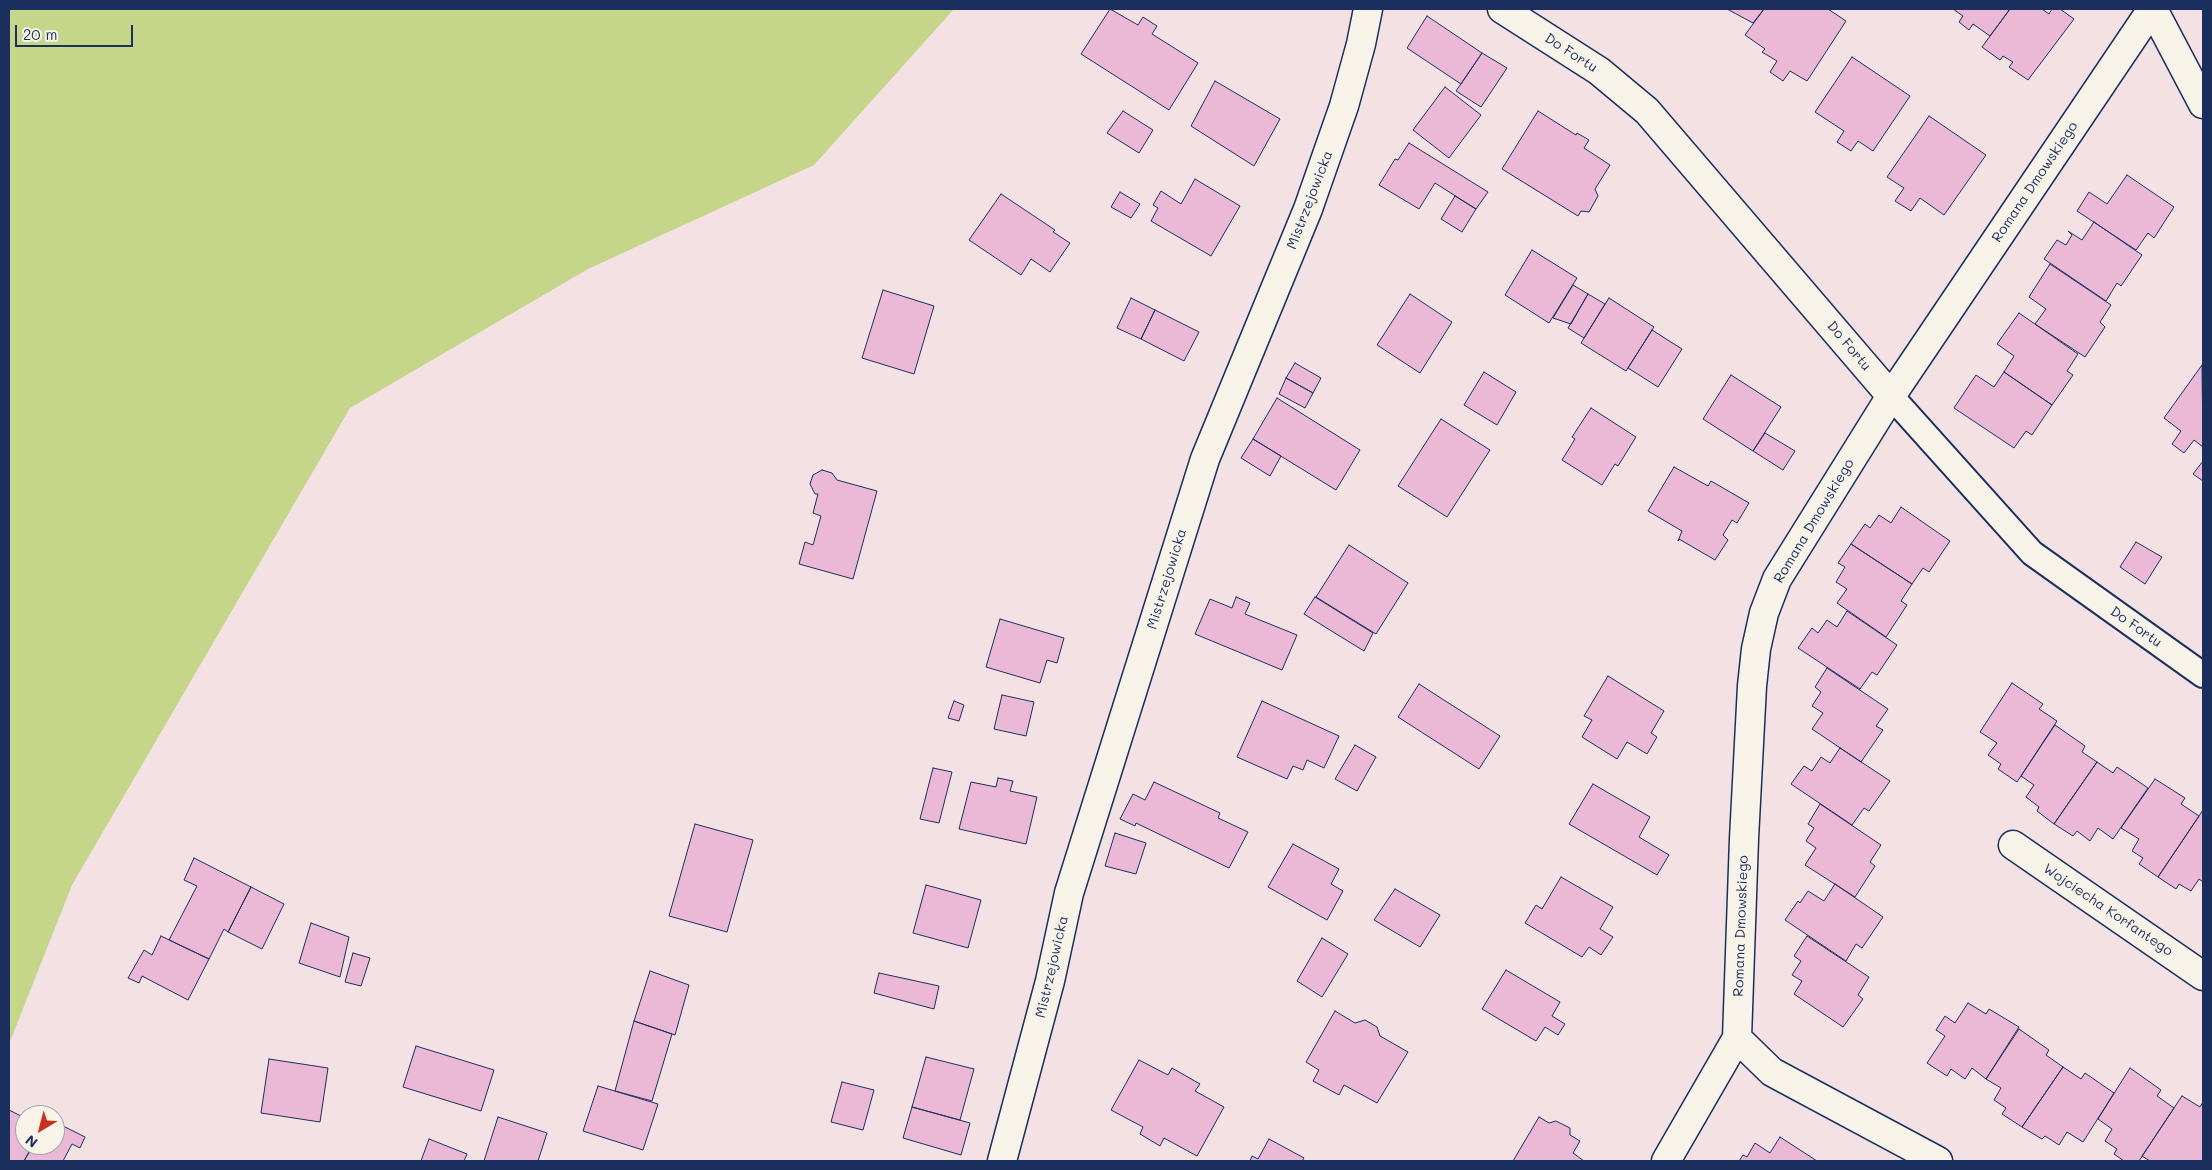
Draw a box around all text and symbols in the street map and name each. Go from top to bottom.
scale bar [18,15,135,47]
text: 20 m [23,24,57,44]
street label: Do Fortu [1542,30,1600,76]
street label: Romana Dmowskiego [1988,119,2082,245]
street label: Mistrzejowicka [1283,148,1337,252]
street label: Do Fortu [1823,318,1875,374]
street label: Romana Dmowskiego [1770,456,1858,586]
street label: Mistrzejowicka [1144,527,1190,631]
street label: Do Fortu [2107,603,2165,651]
street label: Romana Dmowskiego [1730,855,1752,997]
street label: Wojciecha Korfantego [2040,860,2176,960]
street label: Mistrzejowicka [1032,914,1072,1020]
north arrow [15,1105,65,1155]
text: N [21,1131,41,1152]

